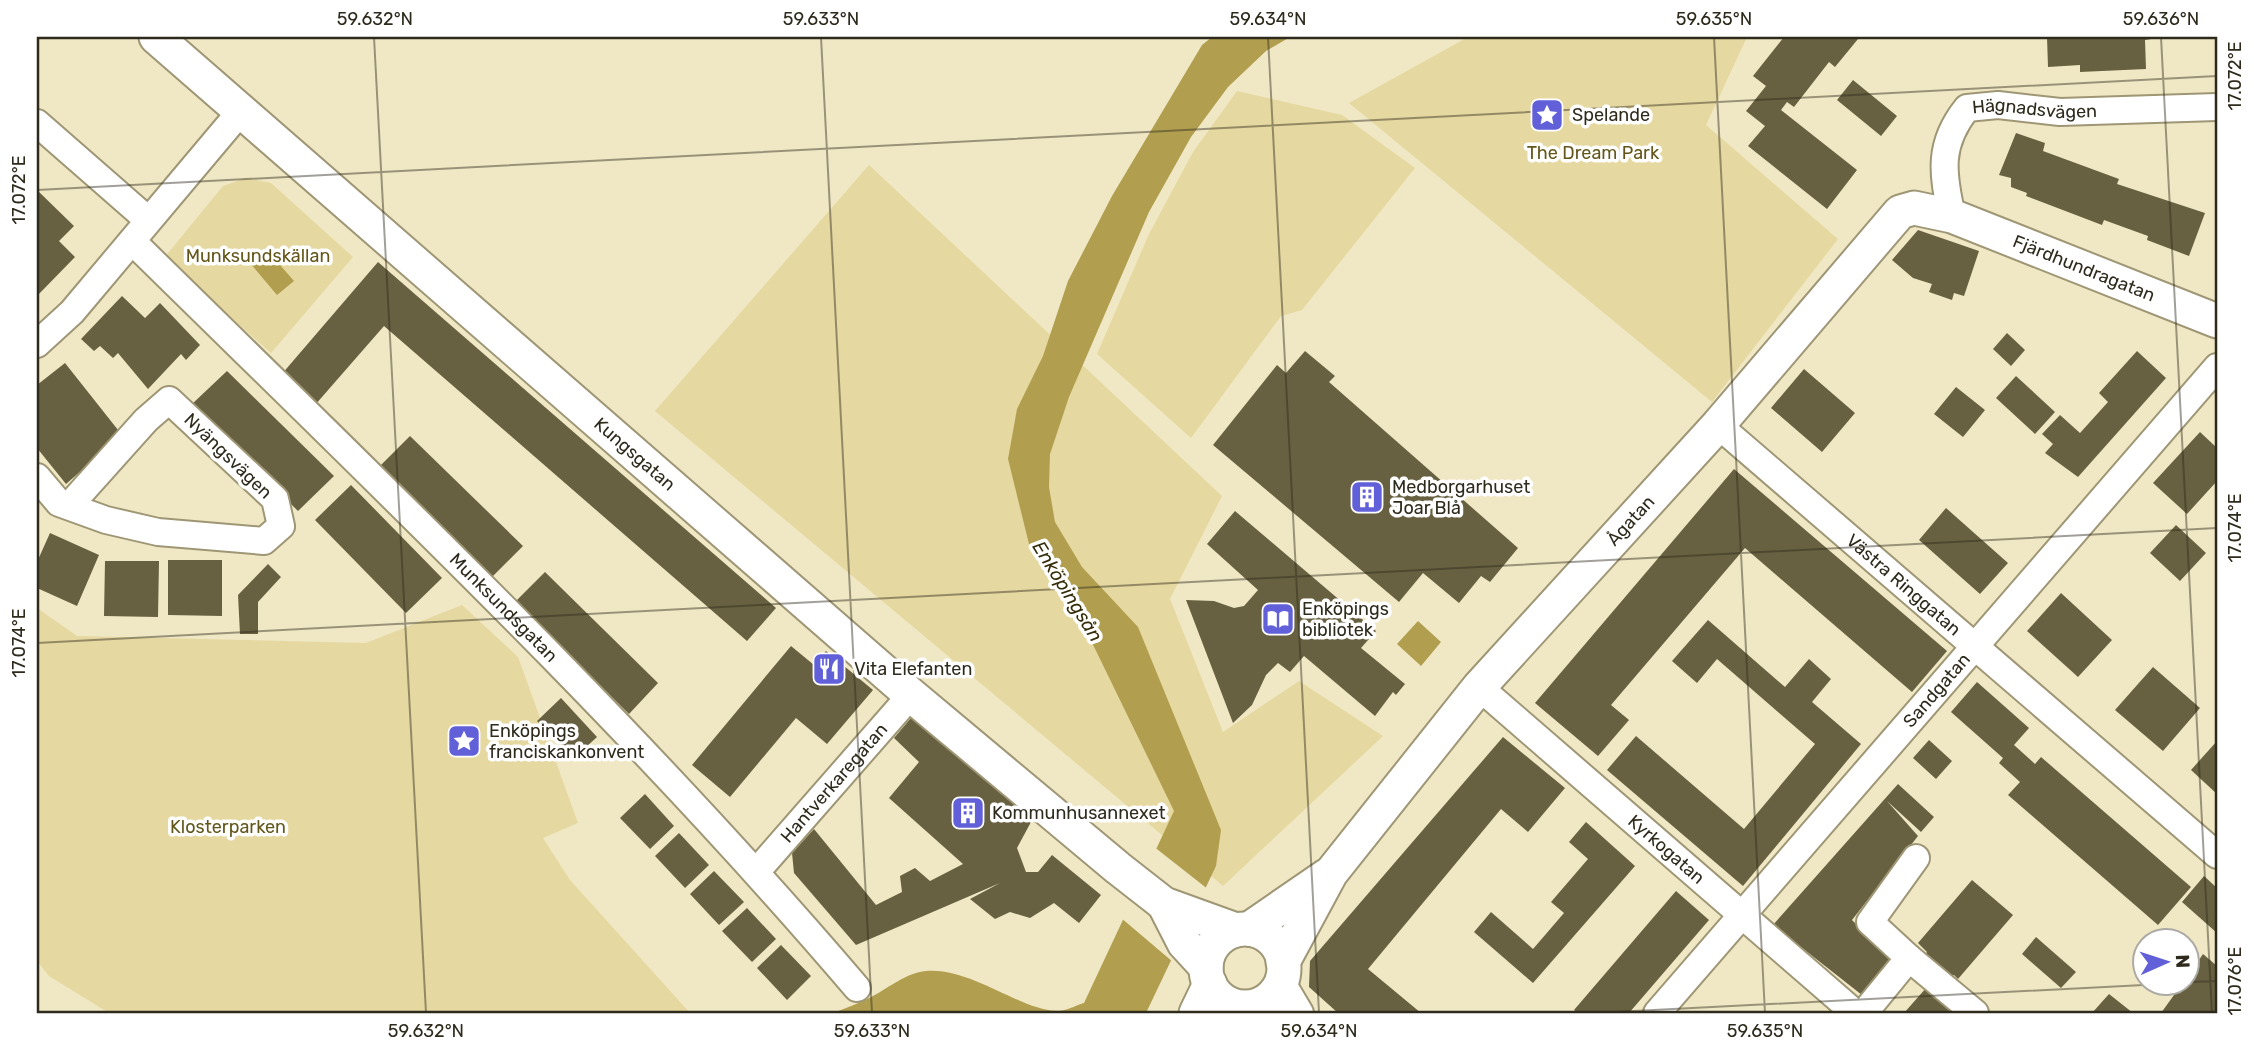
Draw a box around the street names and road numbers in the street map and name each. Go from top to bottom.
street label: Hägnadsvägen [1971,94,2097,123]
street label: Fjärdhundragatan [2010,230,2158,306]
street label: Nyängsvägen [179,409,277,503]
street label: Kungsgatan [590,413,680,496]
street label: Ågatan [1602,491,1659,550]
street label: Västra Ringgatan [1842,529,1965,640]
street label: Munksundsgatan [445,549,562,667]
street label: Sandgatan [1898,649,1975,732]
street label: Hantverkaregatan [776,719,892,847]
street label: Kyrkogatan [1624,810,1709,889]

